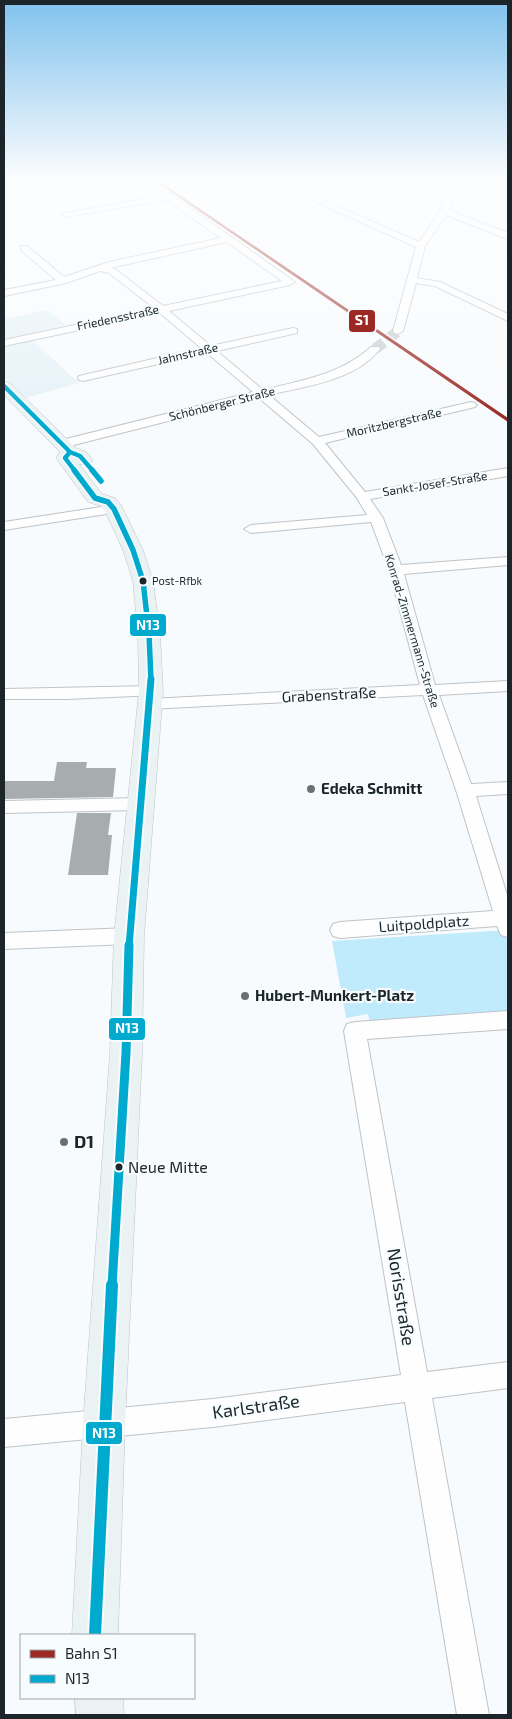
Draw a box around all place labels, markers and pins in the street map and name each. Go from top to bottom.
place label: Post-Rfbk [152,574,203,587]
marker: Post-Rfbk [138,576,148,586]
place label: Edeka Schmitt [321,779,422,797]
marker: Edeka Schmitt [305,783,317,795]
place label: Hubert-Munkert-Platz [255,986,414,1004]
marker: Hubert-Munkert-Platz [239,990,251,1002]
place label: D1 [74,1130,94,1152]
marker: D1 [58,1136,70,1148]
place label: Neue Mitte [128,1157,208,1176]
marker: Neue Mitte [114,1162,124,1172]

